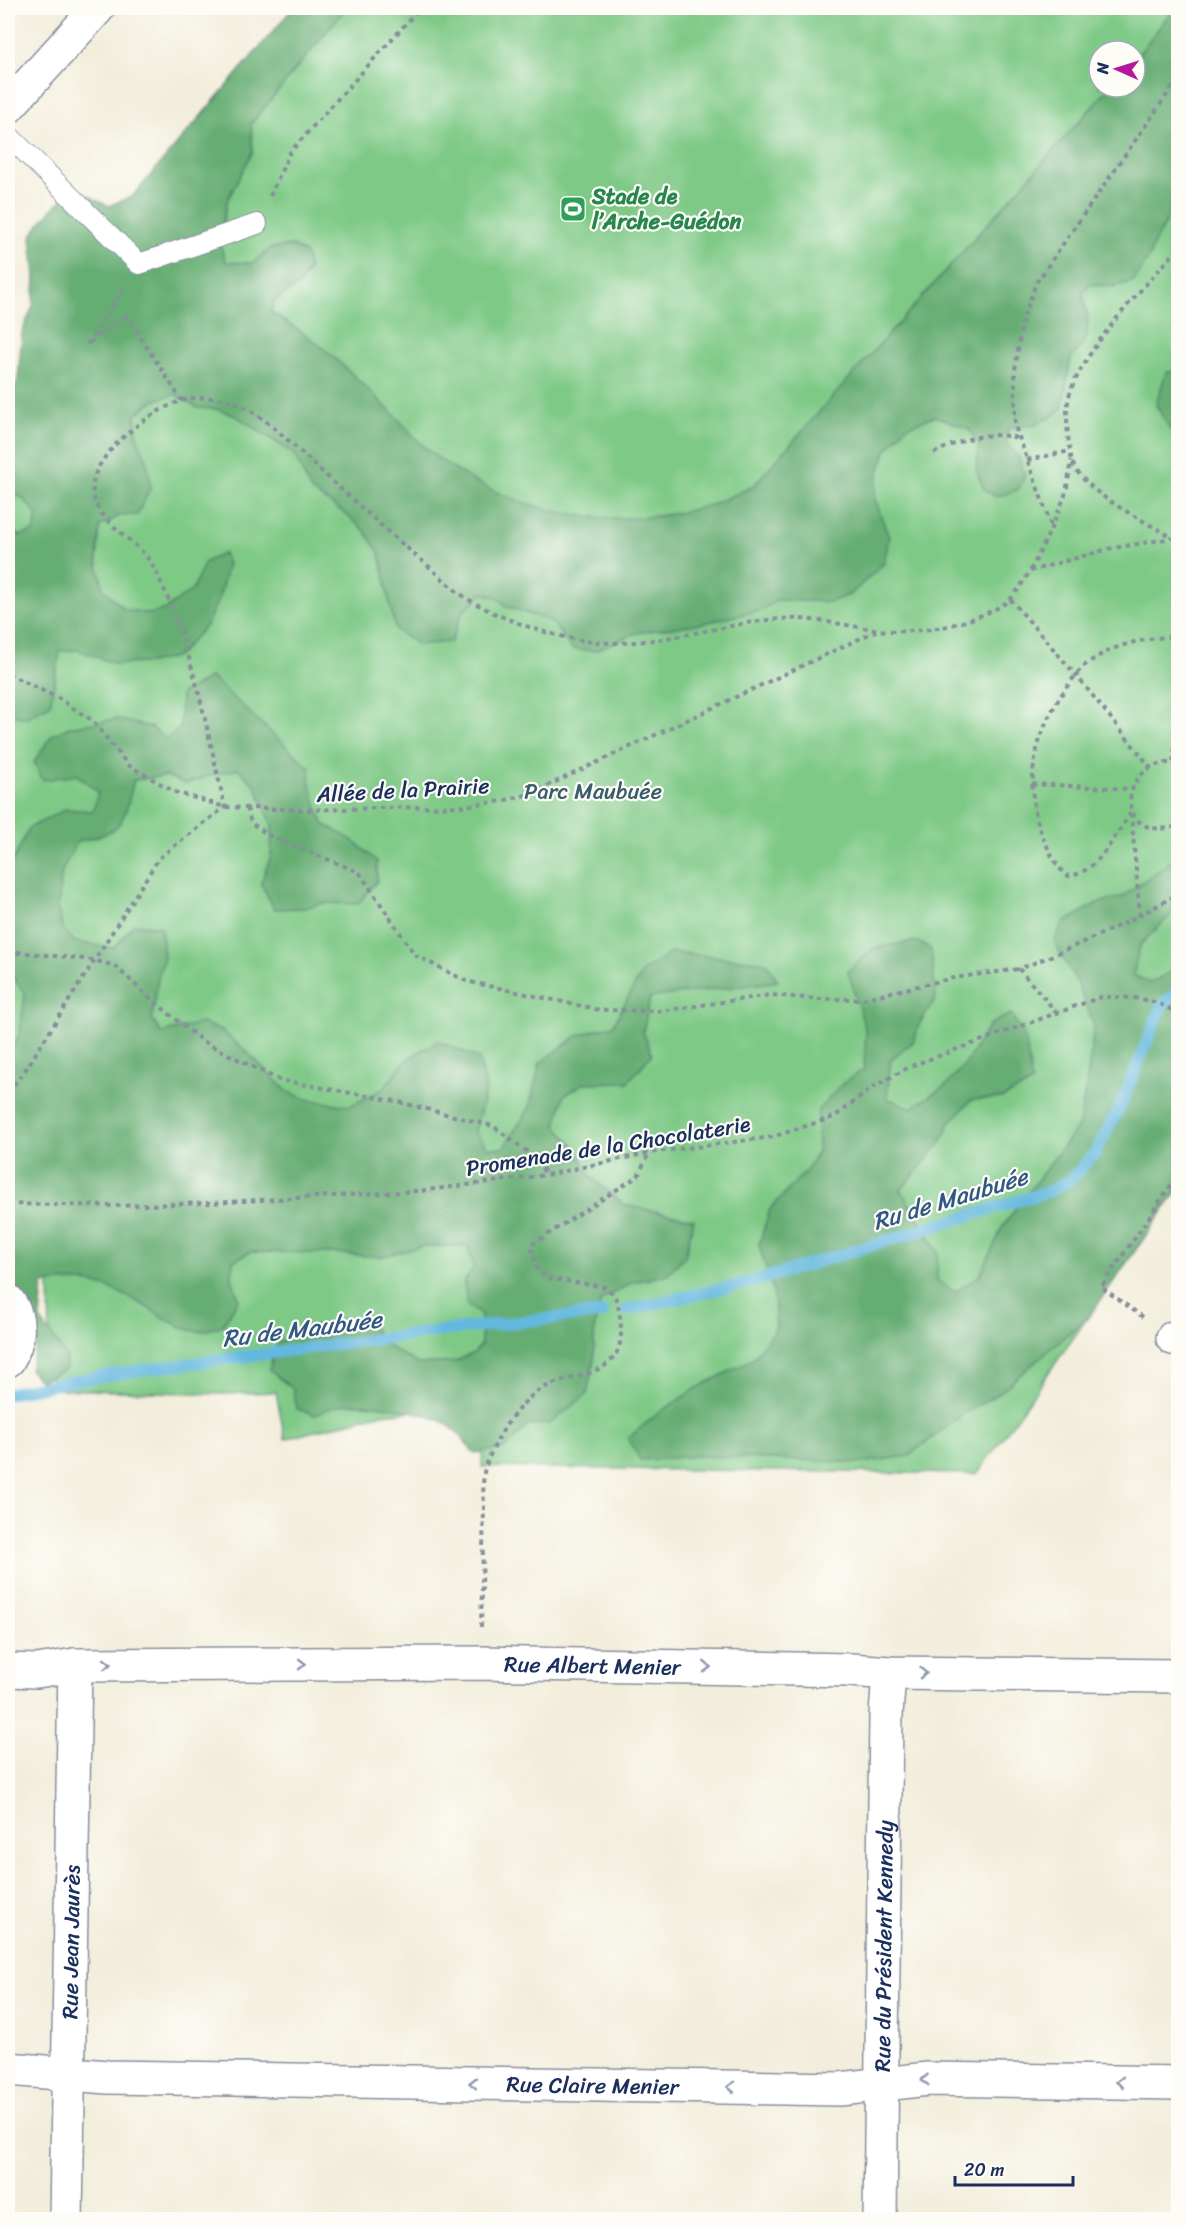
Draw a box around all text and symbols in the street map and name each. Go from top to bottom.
north arrow [1087,39,1147,99]
text: N [1088,61,1117,76]
place label: Stade de l’Arche-Guédon [591,177,741,241]
sports icon: Stade de l’Arche-Guédon [558,194,588,224]
street label: Allée de la Prairie [315,766,490,814]
park label: Parc Maubuée [524,772,662,811]
street label: Promenade de la Chocolaterie [463,1104,753,1188]
water label: Ru de Maubuée [867,1155,1035,1242]
water label: Ru de Maubuée [220,1298,386,1360]
street label: Rue Albert Menier [504,1644,682,1686]
one-way arrow [103,1658,112,1670]
one-way arrow [298,1658,307,1670]
one-way arrow [703,1661,712,1673]
one-way arrow [919,1667,928,1679]
street label: Rue du Président Kennedy [862,1819,904,2072]
street label: Rue Jean Jaurès [50,1865,91,2020]
street label: Rue Claire Menier [506,2064,681,2106]
one-way arrow [921,2074,930,2087]
one-way arrow [1116,2076,1125,2089]
one-way arrow [468,2077,477,2089]
one-way arrow [726,2081,735,2093]
scale bar [955,2149,1074,2187]
text: 20 m [964,2154,1004,2186]

